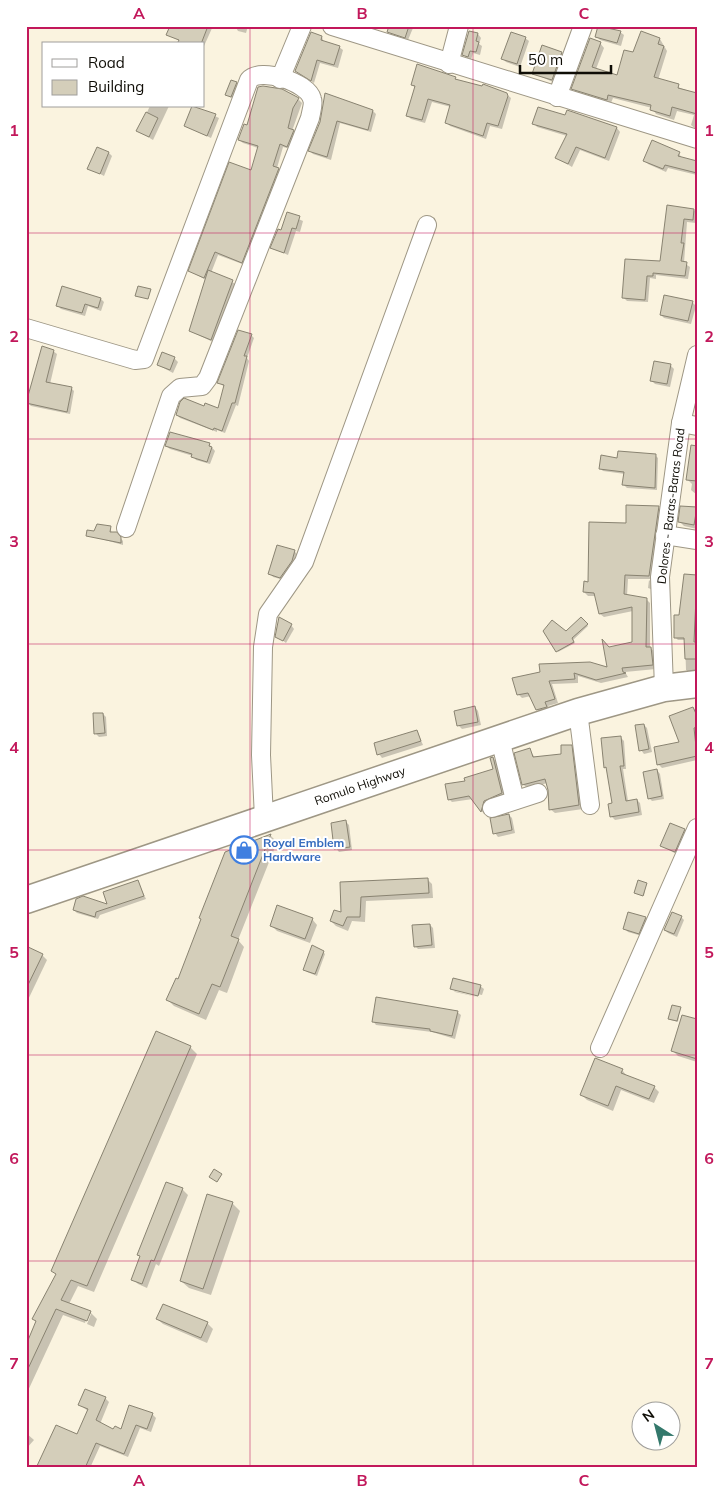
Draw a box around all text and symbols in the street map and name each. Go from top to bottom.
text: A [133,3,145,23]
text: B [356,3,368,23]
text: C [579,3,590,23]
legend [42,42,205,108]
scale bar [520,42,612,74]
text: 50 m [528,50,563,69]
text: Road [88,53,125,72]
text: Building [88,77,144,96]
text: 1 [9,120,19,140]
text: 1 [704,120,714,140]
text: 2 [9,326,19,346]
text: 2 [704,326,714,346]
street label: Dolores - Baras-Baras Road [653,427,688,585]
text: 3 [9,531,19,551]
text: 3 [704,531,714,551]
text: 4 [9,737,19,757]
text: 4 [704,737,714,757]
street label: Romulo Highway [312,763,408,808]
shop icon: Royal Emblem Hardware [229,835,259,865]
place label: Royal Emblem Hardware [263,835,345,864]
text: 5 [9,942,19,962]
text: 5 [704,942,714,962]
text: 6 [9,1148,19,1168]
text: 6 [704,1148,714,1168]
text: 7 [9,1353,19,1373]
text: 7 [704,1353,714,1373]
north arrow [630,1402,680,1452]
text: N [639,1405,658,1426]
text: A [133,1470,145,1490]
text: B [356,1470,368,1490]
text: C [579,1470,590,1490]

